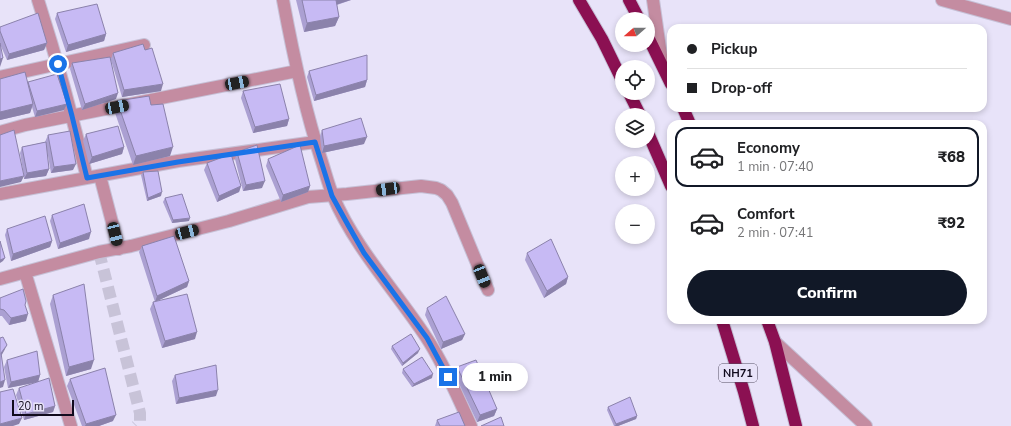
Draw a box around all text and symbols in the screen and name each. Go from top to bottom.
north arrow [615,12,655,52]
map controls [615,12,655,244]
text: Pickup [711,39,757,59]
route start [49,55,67,73]
button: locate [615,60,655,100]
car [224,75,250,91]
text: Drop-off [711,78,772,98]
car [104,99,130,115]
button: layers [615,108,655,148]
text: Economy [737,138,800,158]
icon: car [689,139,725,175]
text: ₹68 [938,147,965,167]
button: + [615,156,655,196]
text: 1 min · 07:40 [737,158,813,176]
car [375,181,401,197]
button: − [615,204,655,244]
text: Comfort [737,204,794,224]
icon: car [689,205,725,241]
text: ₹92 [938,213,965,233]
car [106,221,124,247]
car [174,223,200,241]
text: 2 min · 07:41 [737,224,813,242]
car [472,263,492,289]
button: Confirm [687,270,967,316]
callout: 1 min [462,363,528,391]
road number: NH71 [719,364,757,382]
route end [439,368,457,386]
text: 1 min [478,368,512,386]
scale bar [12,398,74,417]
text: 20 m [18,399,43,414]

